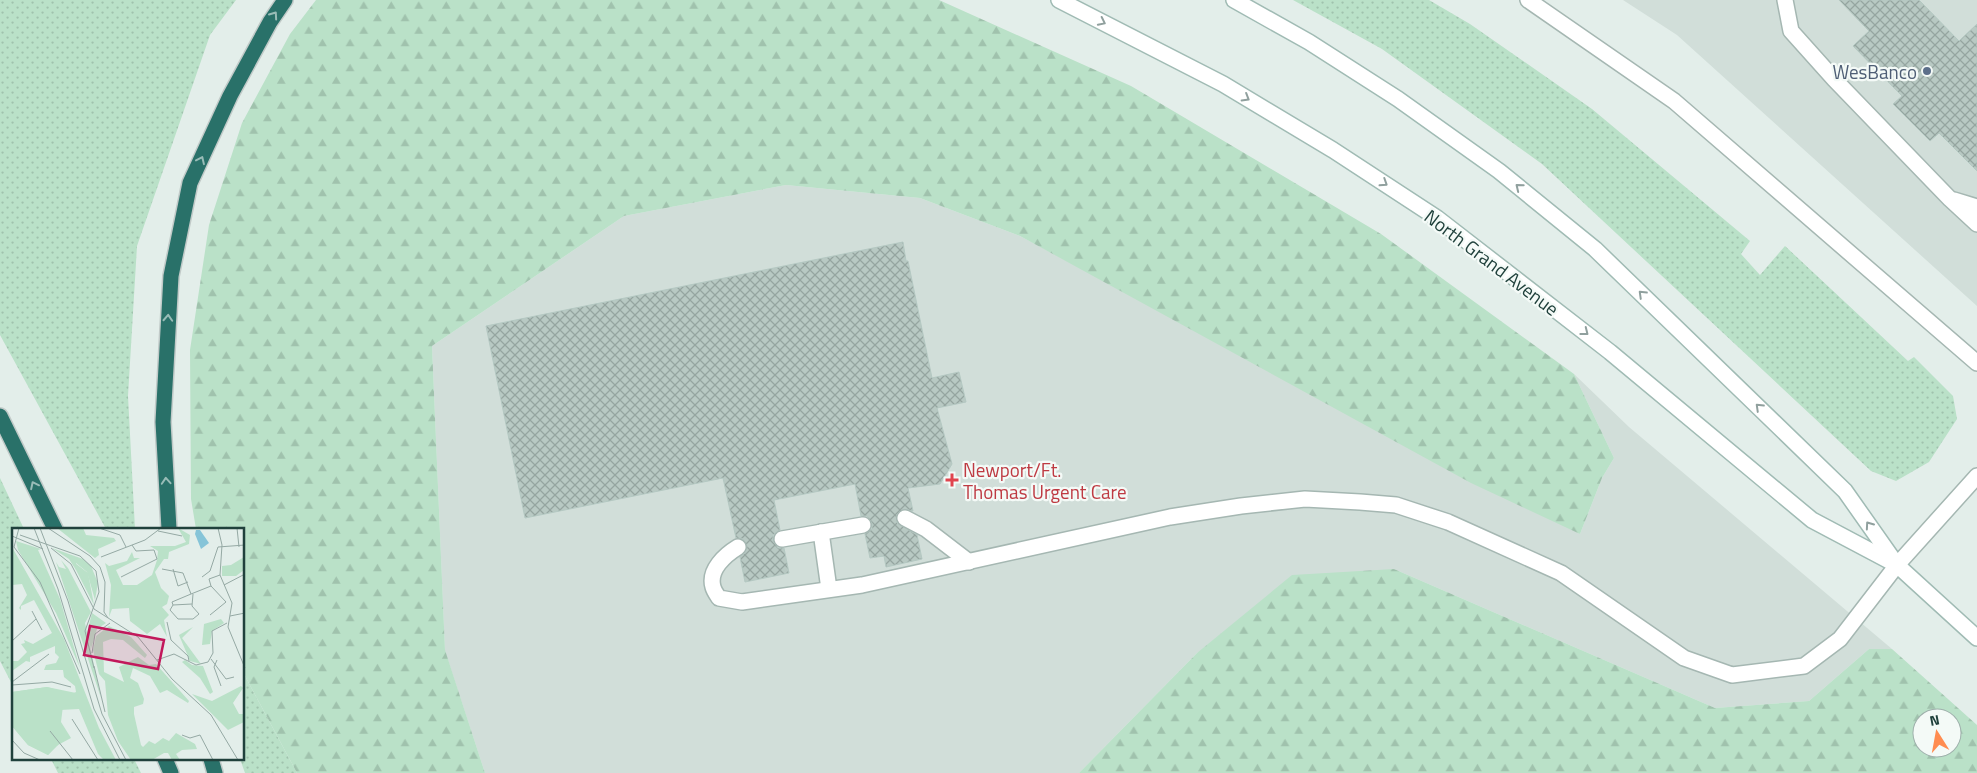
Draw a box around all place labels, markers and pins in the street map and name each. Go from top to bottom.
place label: WesBanco [1832,57,1917,86]
marker: WesBanco [1921,65,1933,77]
place label: Newport/Ft. Thomas Urgent Care [963,455,1127,506]
marker: Newport/Ft. Thomas Urgent Care [945,473,959,487]

